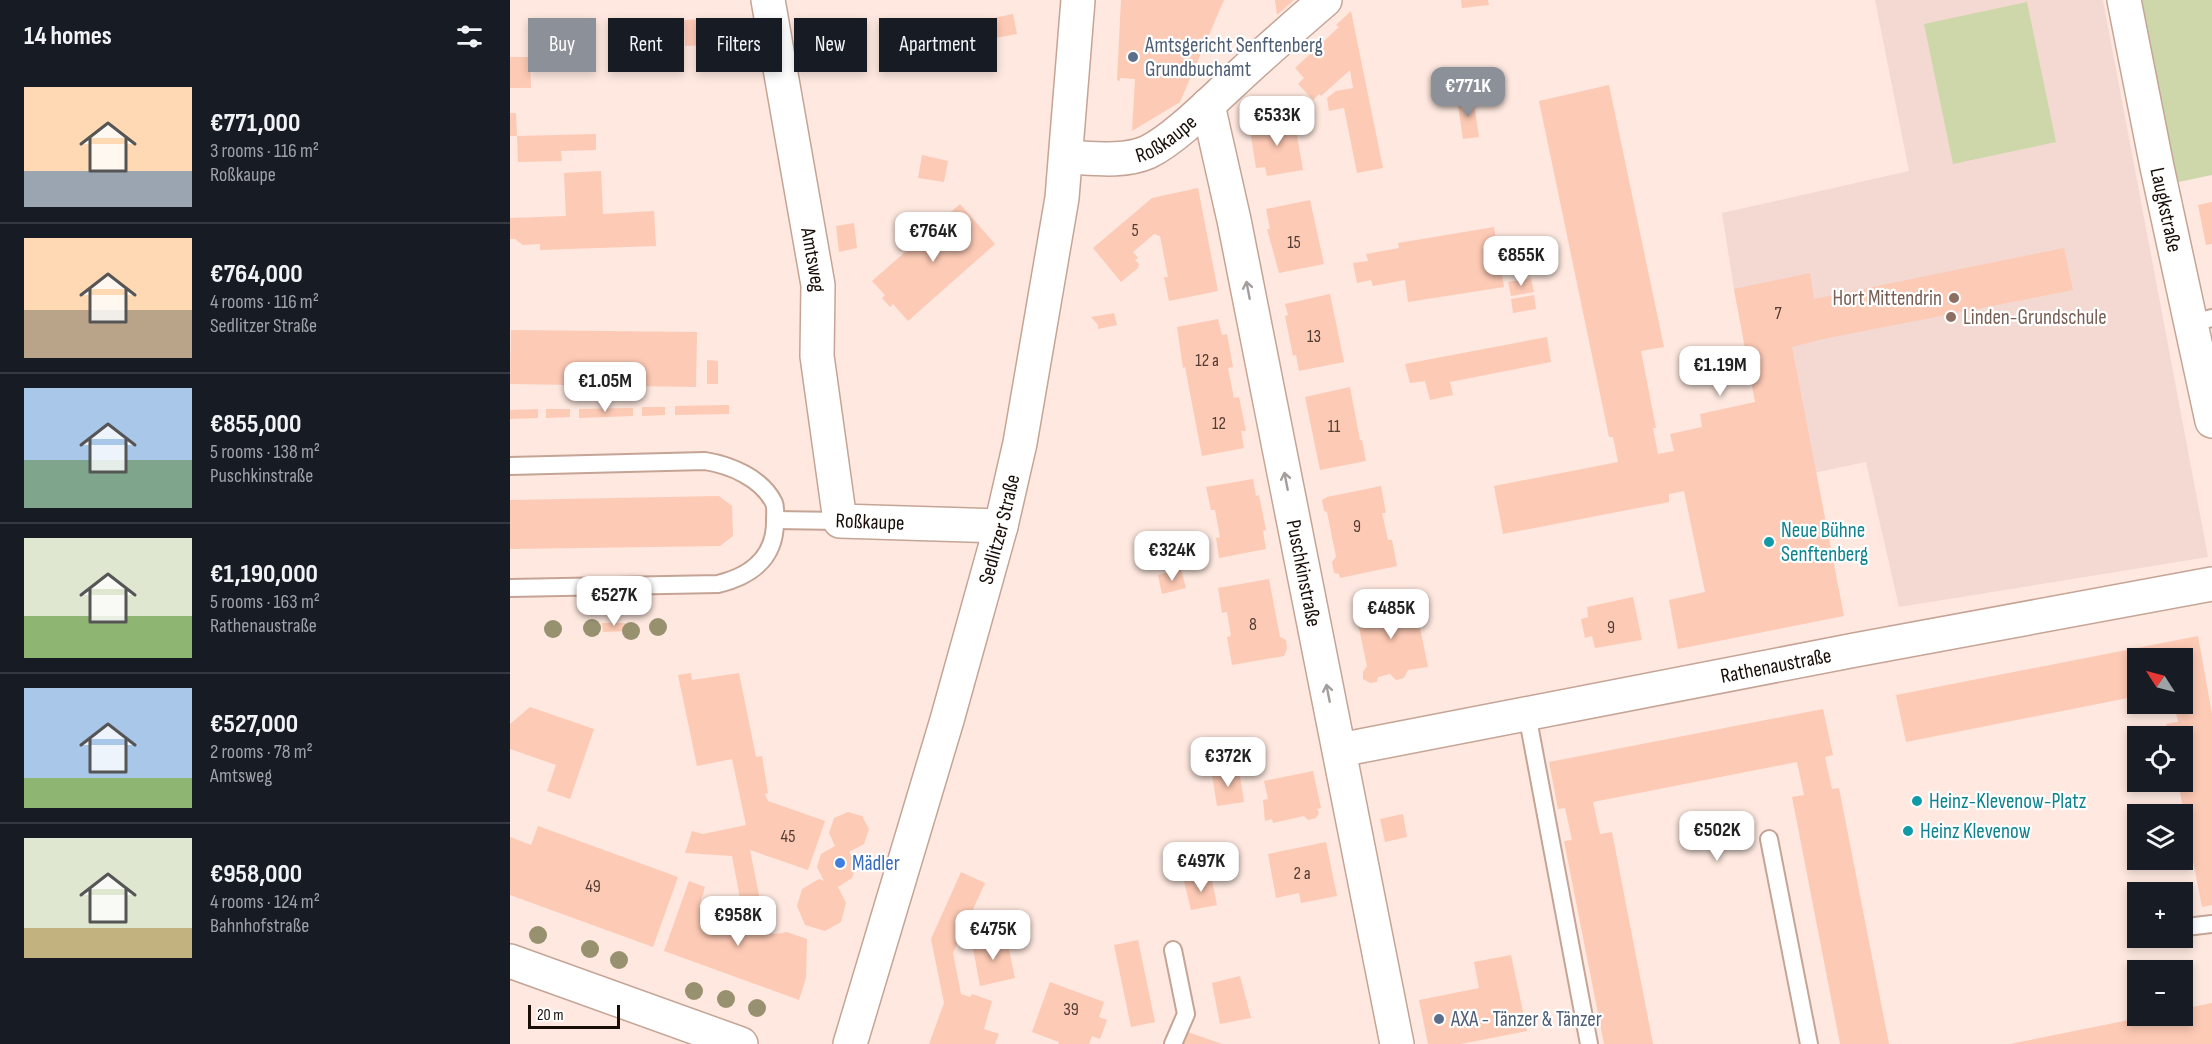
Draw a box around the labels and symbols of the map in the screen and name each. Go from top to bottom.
place label: Amtsgericht Senftenberg Grundbuchamt [1144,33,1323,82]
marker: Amtsgericht Senftenberg Grundbuchamt [1126,50,1140,64]
pin: €771K [1426,67,1510,118]
pin: €533K [1235,96,1319,147]
street label: Roßkaupe [1133,109,1202,168]
street label: Laugkstraße [2145,165,2188,254]
pin: €764K [891,212,975,263]
house number: 5 [1131,220,1139,241]
street label: Amtsweg [795,225,831,293]
house number: 15 [1287,232,1301,253]
pin: €855K [1479,236,1563,287]
one-way arrow [1242,281,1253,300]
place label: Hort Mittendrin [1832,286,1942,311]
marker: Hort Mittendrin [1947,291,1961,305]
house number: 7 [1774,303,1782,324]
place label: Linden-Grundschule [1963,305,2107,330]
marker: Linden-Grundschule [1944,310,1958,324]
house number: 13 [1307,326,1321,347]
pin: €1.19M [1671,346,1769,397]
house number: 12 a [1195,350,1219,371]
pin: €1.05M [556,362,654,413]
house number: 12 [1212,413,1226,434]
house number: 11 [1328,416,1341,437]
street label: Sedlitzer Straße [973,472,1025,587]
one-way arrow [1280,472,1291,491]
street label: Roßkaupe [835,508,905,536]
house number: 9 [1353,516,1361,537]
street label: Puschkinstraße [1281,518,1327,629]
place label: Neue Bühne Senftenberg [1781,518,1868,567]
pin: €324K [1130,531,1214,582]
marker: Neue Bühne Senftenberg [1762,535,1776,549]
pin: €527K [572,576,656,627]
pin: €485K [1349,589,1433,640]
house number: 8 [1249,614,1257,635]
house number: 9 [1607,617,1615,638]
street label: Rathenaustraße [1718,642,1833,688]
north arrow [2127,648,2193,714]
one-way arrow [1322,684,1333,703]
pin: €372K [1186,737,1270,788]
place label: Heinz-Klevenow-Platz [1929,789,2087,814]
marker: Heinz-Klevenow-Platz [1910,794,1924,808]
pin: €502K [1675,811,1759,862]
place label: Heinz Klevenow [1920,819,2031,844]
marker: Heinz Klevenow [1901,824,1915,838]
house number: 45 [781,826,795,847]
pin: €497K [1159,842,1243,893]
place label: Mädler [852,851,900,876]
marker: Mädler [833,856,847,870]
house number: 2 a [1293,863,1311,884]
house number: 49 [585,876,601,897]
pin: €958K [696,896,780,947]
pin: €475K [951,910,1035,961]
house number: 39 [1063,999,1079,1020]
scale bar [528,1002,620,1030]
place label: AXA - Tänzer & Tänzer [1450,1007,1602,1032]
marker: AXA - Tänzer & Tänzer [1432,1012,1446,1026]

